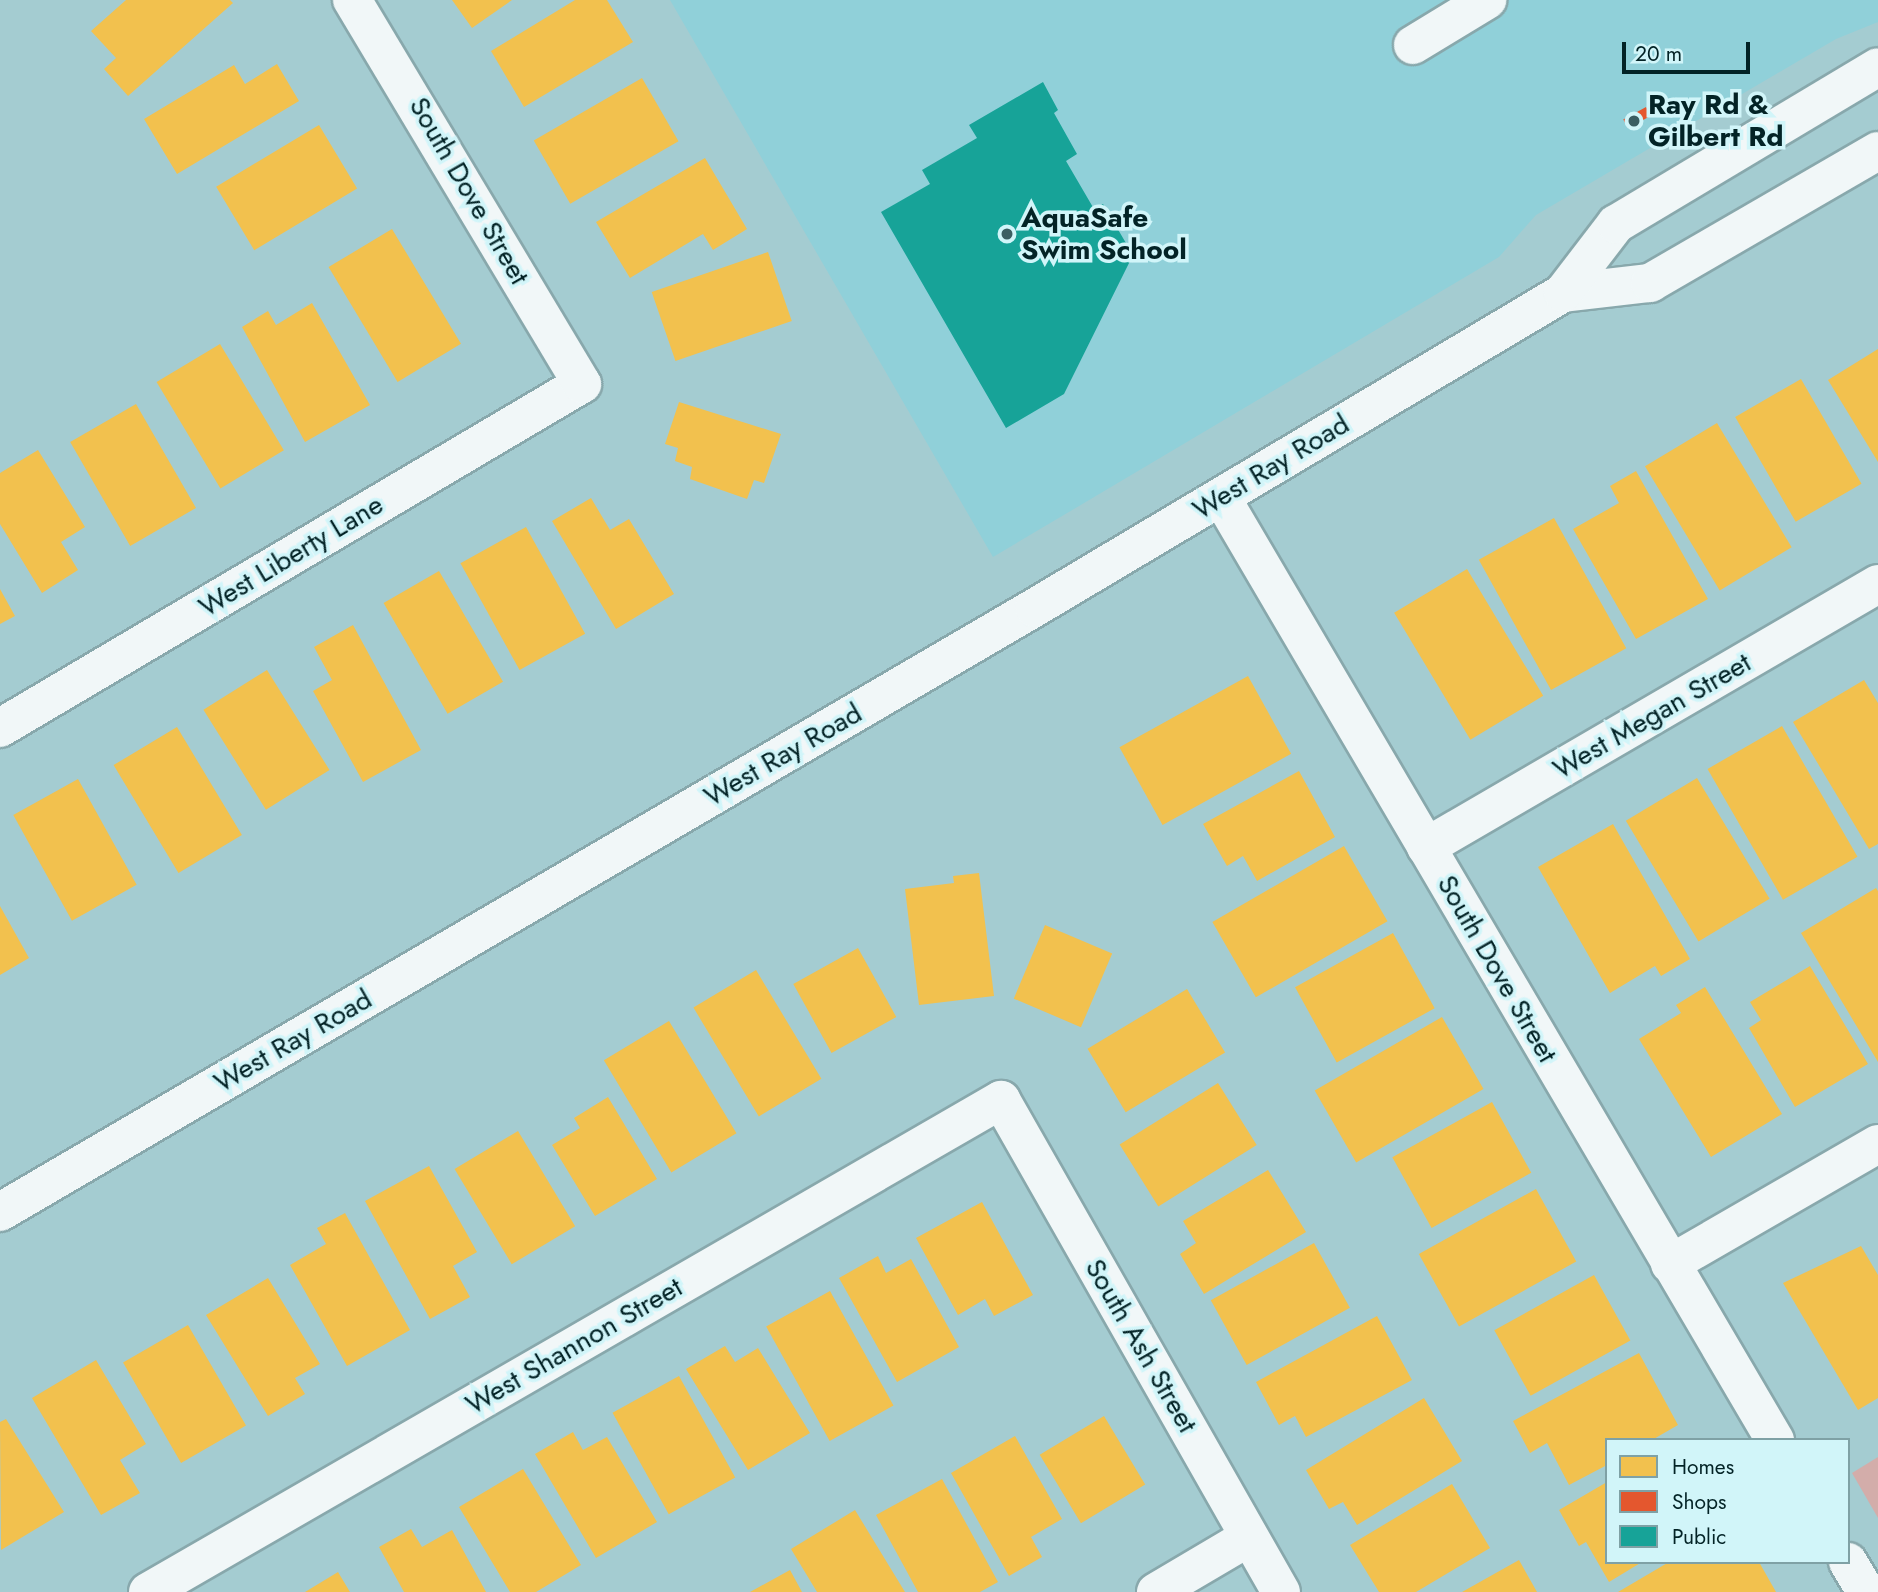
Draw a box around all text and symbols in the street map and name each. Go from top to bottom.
scale bar [1626,28,1754,72]
text: 20 m [1635,39,1682,69]
place label: Ray Rd & Gilbert Rd [1648,88,1784,154]
street label: South Dove Street [402,91,536,291]
marker: Ray Rd & Gilbert Rd [1626,113,1642,129]
place label: AquaSafe Swim School [1021,201,1187,267]
marker: AquaSafe Swim School [999,226,1015,242]
street label: West Ray Road [1187,407,1355,527]
street label: West Liberty Lane [193,488,389,624]
street label: West Megan Street [1547,646,1757,786]
street label: West Ray Road [698,696,868,814]
street label: South Dove Street [1430,869,1564,1069]
street label: West Ray Road [208,982,378,1100]
street label: South Ash Street [1078,1253,1204,1439]
street label: West Shannon Street [460,1270,688,1422]
legend [1605,1438,1850,1564]
text: Homes [1672,1452,1734,1482]
text: Shops [1672,1487,1726,1517]
text: Public [1672,1522,1726,1552]

